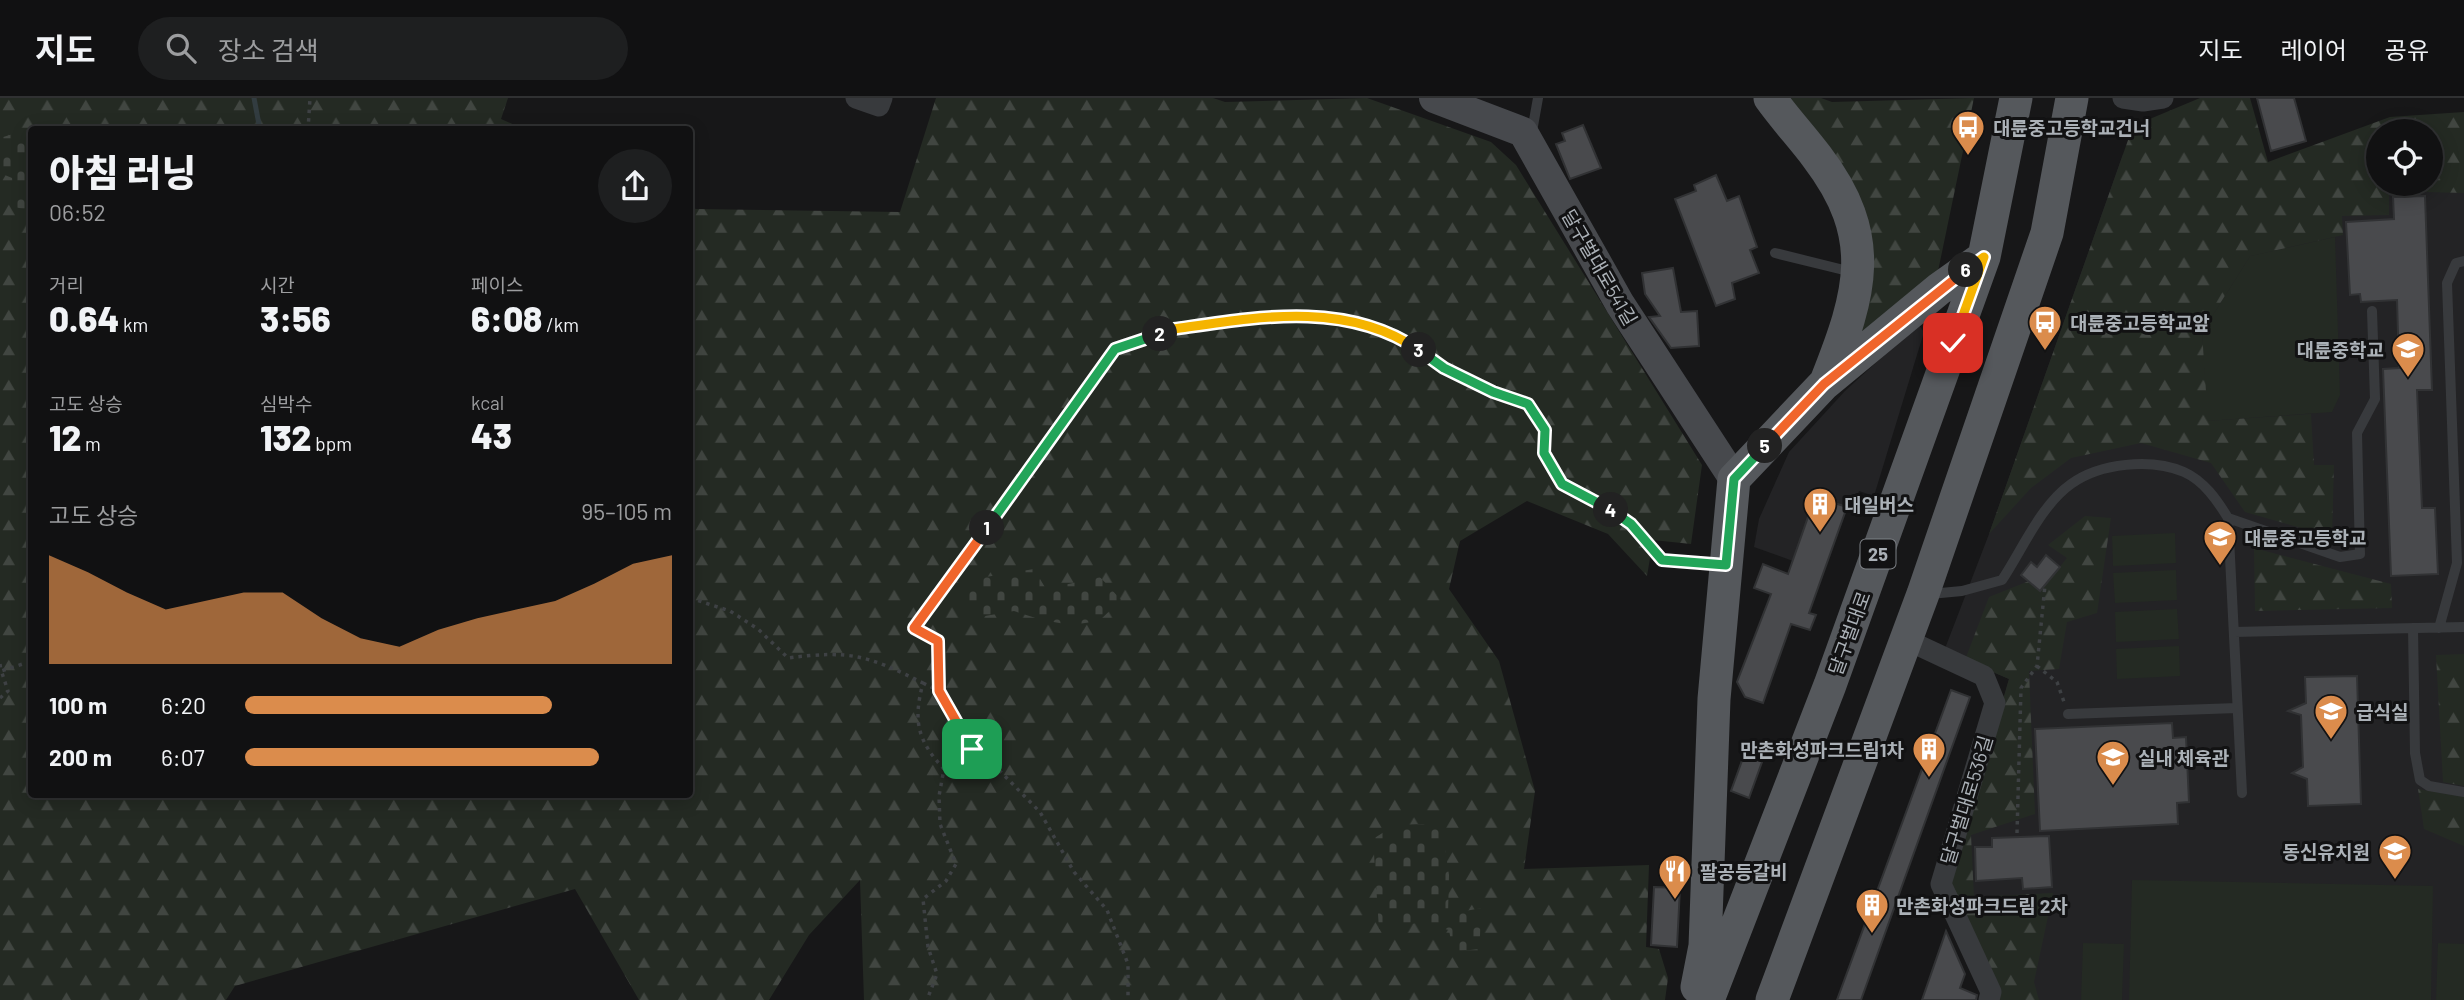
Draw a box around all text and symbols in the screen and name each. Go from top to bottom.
search box [138,17,628,80]
text: 지도 [35,29,96,69]
icon: search [162,29,200,67]
text: 장소 검색 [218,34,319,65]
text: 지도 [2198,35,2243,64]
text: 레이어 [2281,35,2347,64]
text: 공유 [2385,35,2429,64]
bus stop icon: 대륜중고등학교건너 [1949,108,1987,157]
place label: 대륜중고등학교건너 [1993,116,2150,139]
map controls [2366,119,2443,196]
button: locate [2366,119,2443,196]
text: 아침 러닝 [49,149,196,195]
button: share [598,149,672,223]
text: 06:52 [49,198,106,226]
street label: 달구벌대로541길 [1558,205,1642,329]
pin: 6 [1948,252,1983,288]
text: 6 [1960,258,1971,281]
text: 거리 [49,273,84,296]
text: 시간 [260,273,295,296]
text: 페이스 [471,273,523,296]
text: 0.64 [49,297,119,339]
text: 3:56 [260,297,330,339]
text: 6:08 [471,297,542,339]
bus stop icon: 대륜중고등학교앞 [2026,303,2064,352]
place label: 대륜중고등학교앞 [2070,311,2210,334]
text: km [119,313,148,336]
text: /km [542,313,579,336]
pin [1923,313,1983,373]
pin: 2 [1142,316,1178,352]
text: 2 [1154,322,1165,345]
icon: check [1934,324,1972,362]
school or university icon: 대륜중학교 [2389,330,2427,379]
pin: 3 [1402,332,1436,368]
text: 3 [1413,338,1424,361]
place label: 대륜중학교 [2297,338,2384,361]
text: kcal [471,391,504,414]
text: 고도 상승 [49,392,123,415]
text: 심박수 [260,392,312,415]
text: 43 [471,414,512,456]
text: 12 [49,416,81,458]
text: 132 [260,416,312,458]
pin: 5 [1748,428,1782,464]
text: m [81,432,101,455]
text: bpm [312,432,352,455]
text: 5 [1759,434,1770,457]
building icon: 대일버스 [1801,485,1839,534]
pin: 4 [1594,492,1628,528]
place label: 대일버스 [1844,493,1914,516]
text: 95–105 m [581,497,672,525]
text: 4 [1605,498,1616,521]
text: 고도 상승 [49,501,138,529]
pin: 1 [970,510,1004,546]
text: 1 [983,516,990,539]
school or university icon: 대륜중고등학교 [2201,518,2239,567]
place label: 대륜중고등학교 [2244,526,2366,549]
road number: 25 [1860,540,1896,568]
street label: 달구벌대로 [1823,588,1875,678]
text: 100 m [49,691,107,719]
text: 6:20 [161,691,206,719]
school or university icon: 급식실 [2312,692,2350,741]
place label: 급식실 [2356,700,2408,723]
pin [942,719,1002,779]
icon: arrive [953,730,991,768]
building icon: 만촌화성파크드림1차 [1910,730,1948,779]
street label: 달구벌대로536길 [1935,732,1997,868]
place label: 만촌화성파크드림1차 [1740,738,1905,761]
school or university icon: 실내 체육관 [2094,738,2132,787]
text: 200 m [49,743,112,771]
text: 6:07 [161,743,205,771]
place label: 실내 체육관 [2138,746,2230,769]
school or university icon: 동신유치원 [2376,832,2414,881]
place label: 동신유치원 [2283,840,2370,863]
restaurant icon: 팔공등갈비 [1656,852,1694,901]
place label: 팔공등갈비 [1700,860,1787,883]
building icon: 만촌화성파크드림 2차 [1853,886,1891,935]
place label: 만촌화성파크드림 2차 [1896,894,2068,917]

